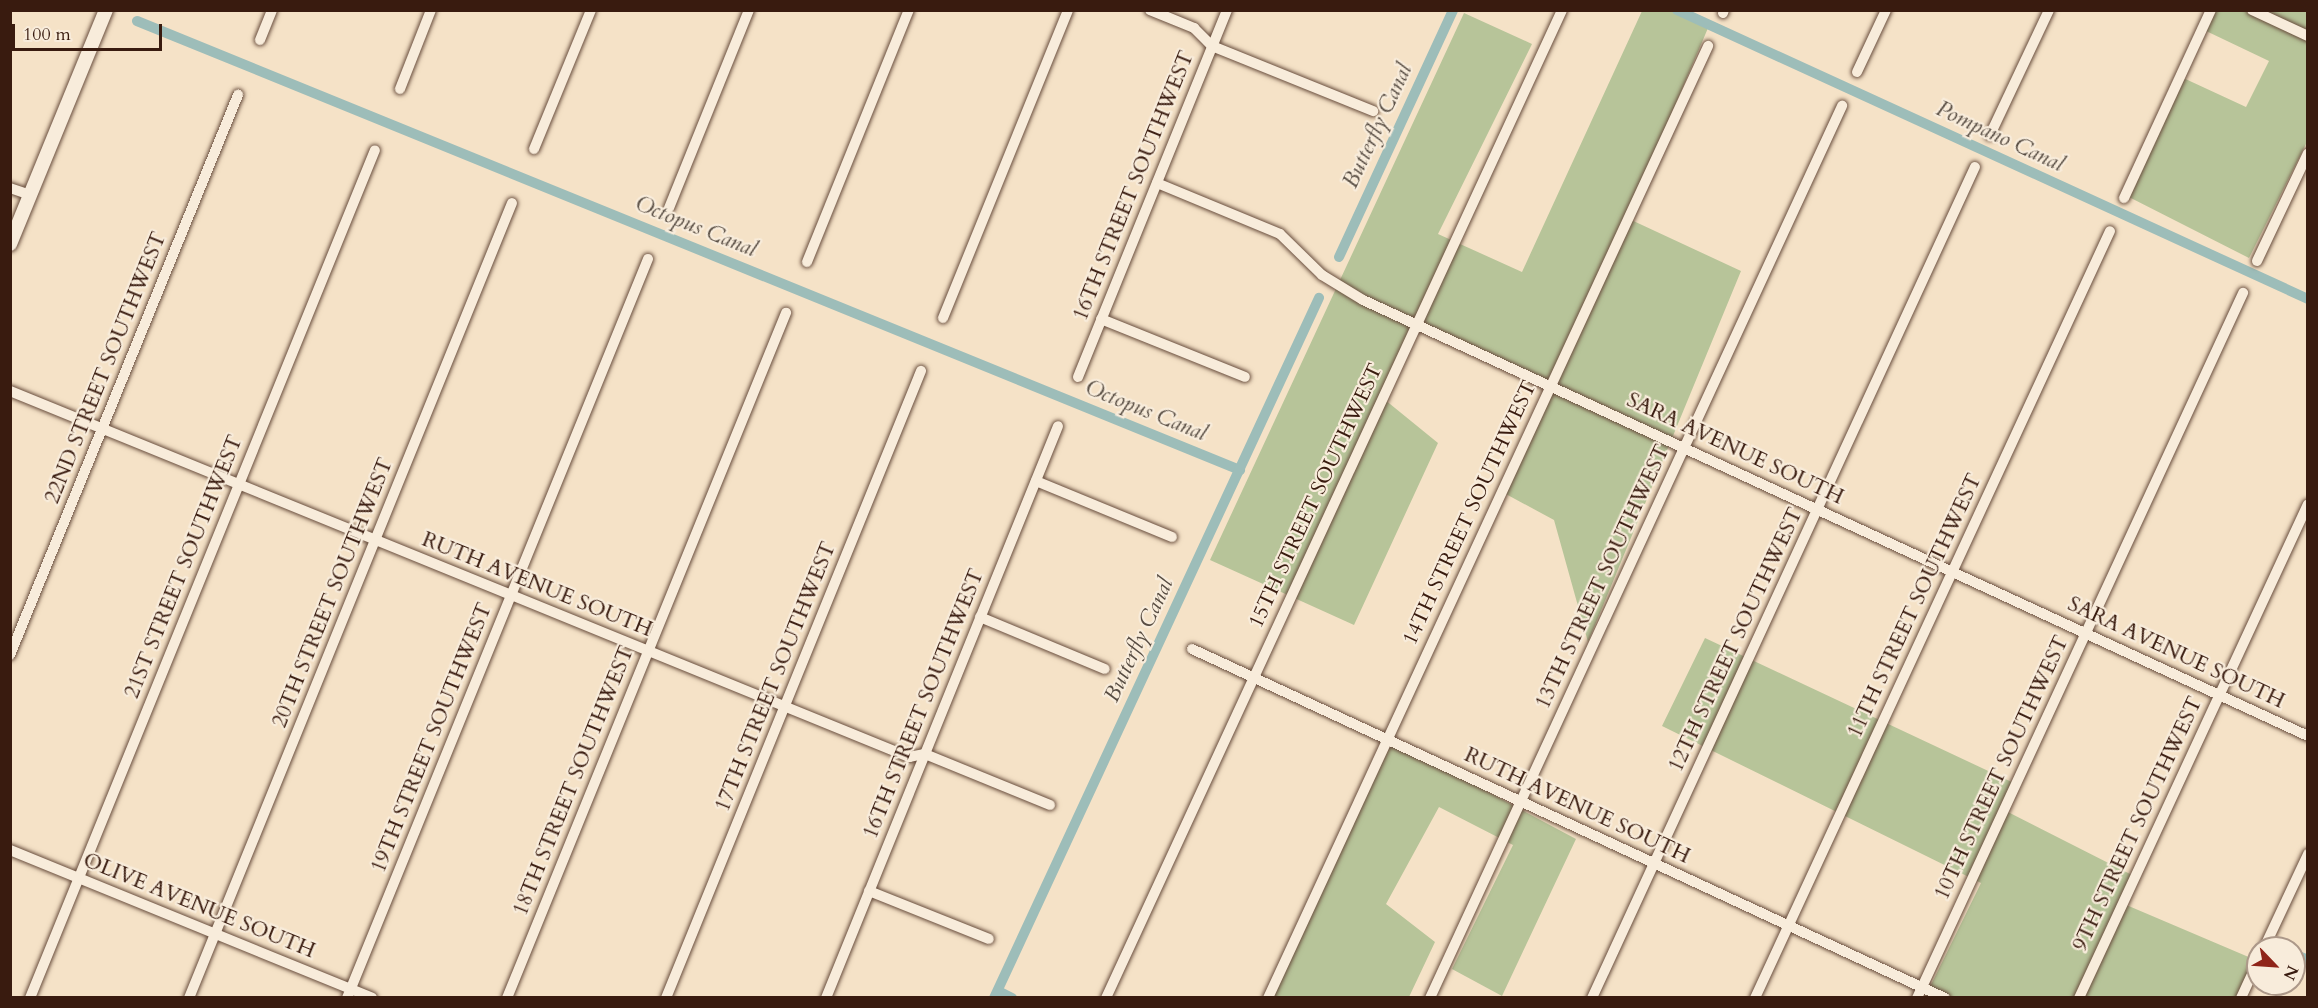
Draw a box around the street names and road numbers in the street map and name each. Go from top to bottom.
street label: 16TH STREET SOUTHWEST [1068,48,1200,324]
street label: 22ND STREET SOUTHWEST [40,229,172,507]
street label: 15TH STREET SOUTHWEST [1244,360,1388,632]
street label: 14TH STREET SOUTHWEST [1398,377,1542,649]
street label: SARA AVENUE SOUTH [1623,388,1847,510]
street label: 21ST STREET SOUTHWEST [120,432,248,702]
street label: 13TH STREET SOUTHWEST [1531,441,1675,713]
street label: 20TH STREET SOUTHWEST [267,455,399,731]
street label: 11TH STREET SOUTHWEST [1843,470,1987,742]
street label: 12TH STREET SOUTHWEST [1664,504,1808,776]
street label: RUTH AVENUE SOUTH [418,527,656,643]
street label: 17TH STREET SOUTHWEST [710,539,842,815]
street label: 16TH STREET SOUTHWEST [858,566,990,842]
street label: SARA AVENUE SOUTH [2064,592,2288,714]
street label: 19TH STREET SOUTHWEST [366,600,498,876]
street label: 10TH STREET SOUTHWEST [1930,632,2074,904]
street label: 18TH STREET SOUTHWEST [508,643,640,919]
street label: 9TH STREET SOUTHWEST [2068,693,2208,955]
street label: RUTH AVENUE SOUTH [1460,743,1694,869]
street label: OLIVE AVENUE SOUTH [79,848,319,964]

